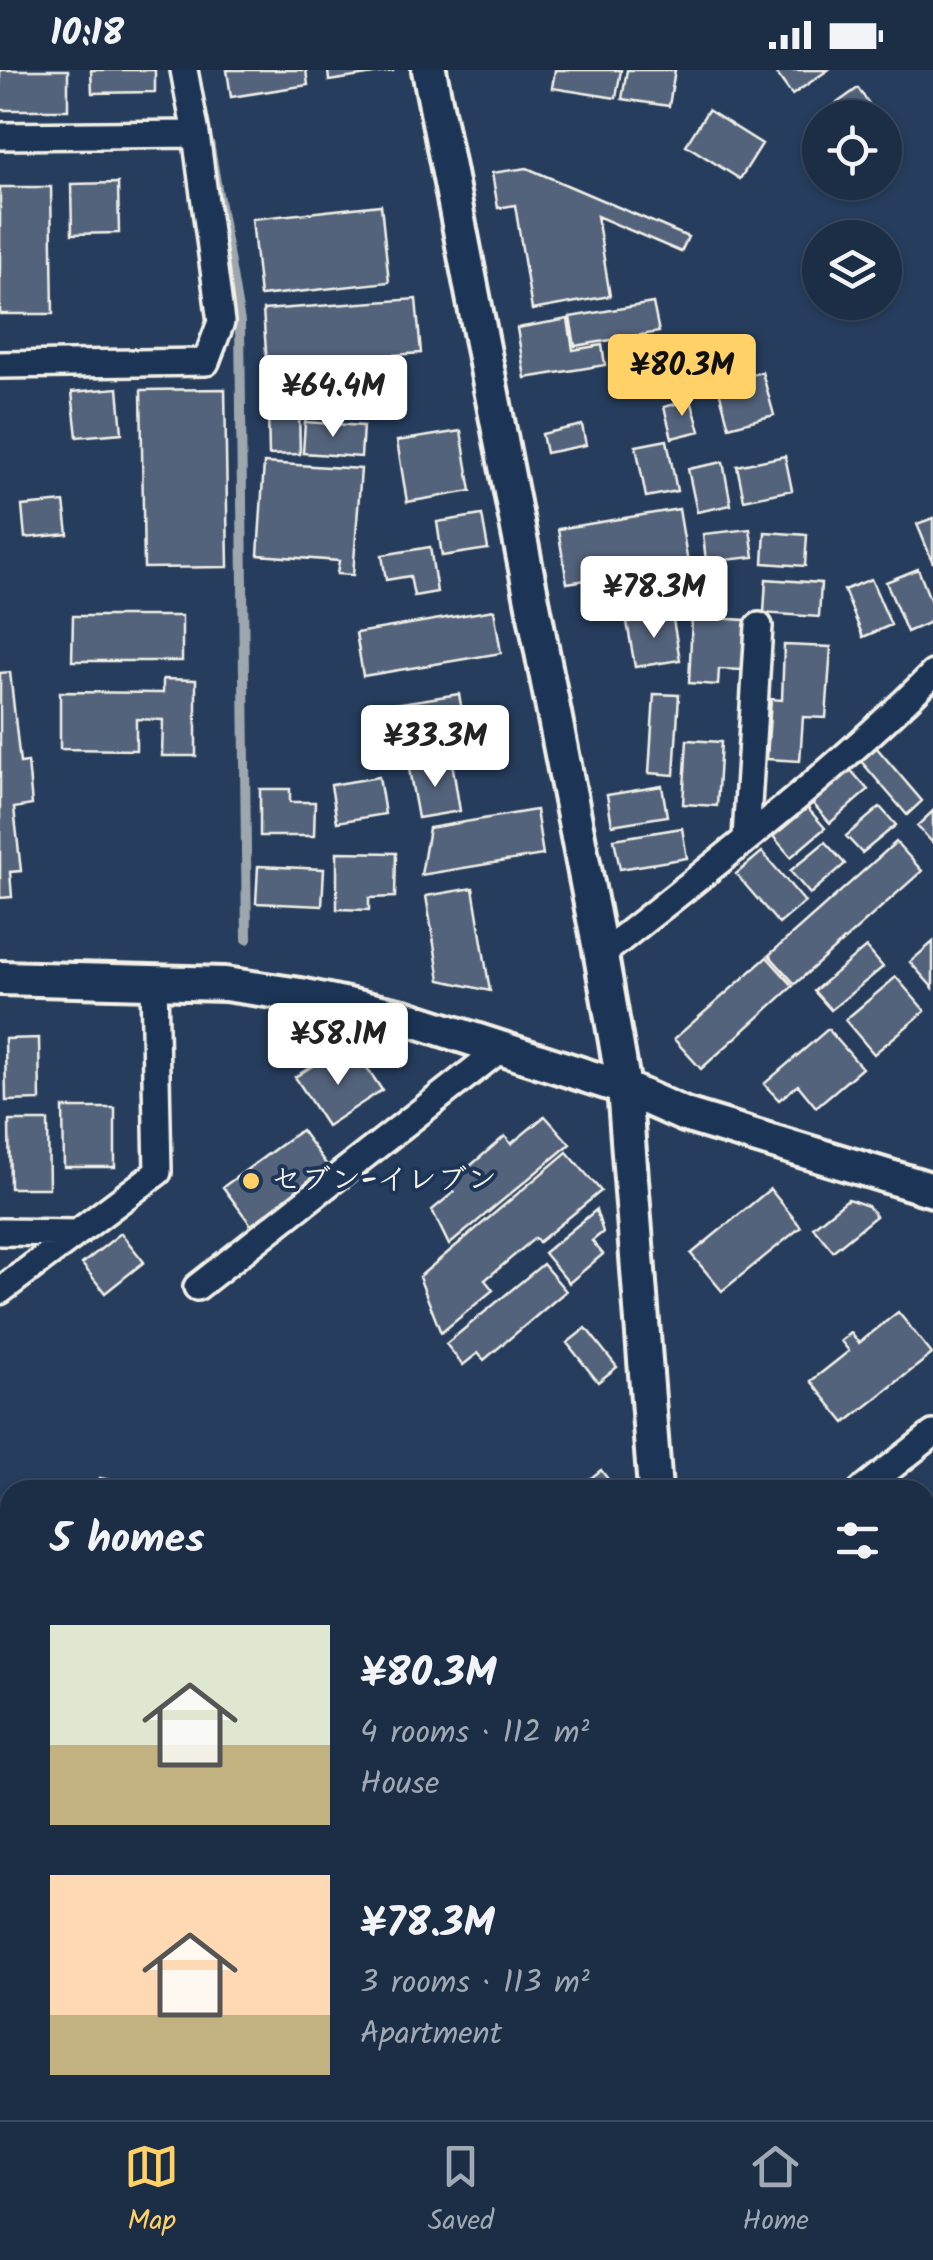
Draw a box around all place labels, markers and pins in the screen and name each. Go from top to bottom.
pin: ¥80.3M [601,334,763,419]
pin: ¥64.4M [252,355,414,440]
pin: ¥78.3M [573,556,735,641]
pin: ¥33.3M [354,705,516,790]
pin: ¥58.1M [257,1003,419,1088]
place label: セブン-イレブン [271,1157,497,1205]
marker: セブン-イレブン [240,1170,262,1192]

